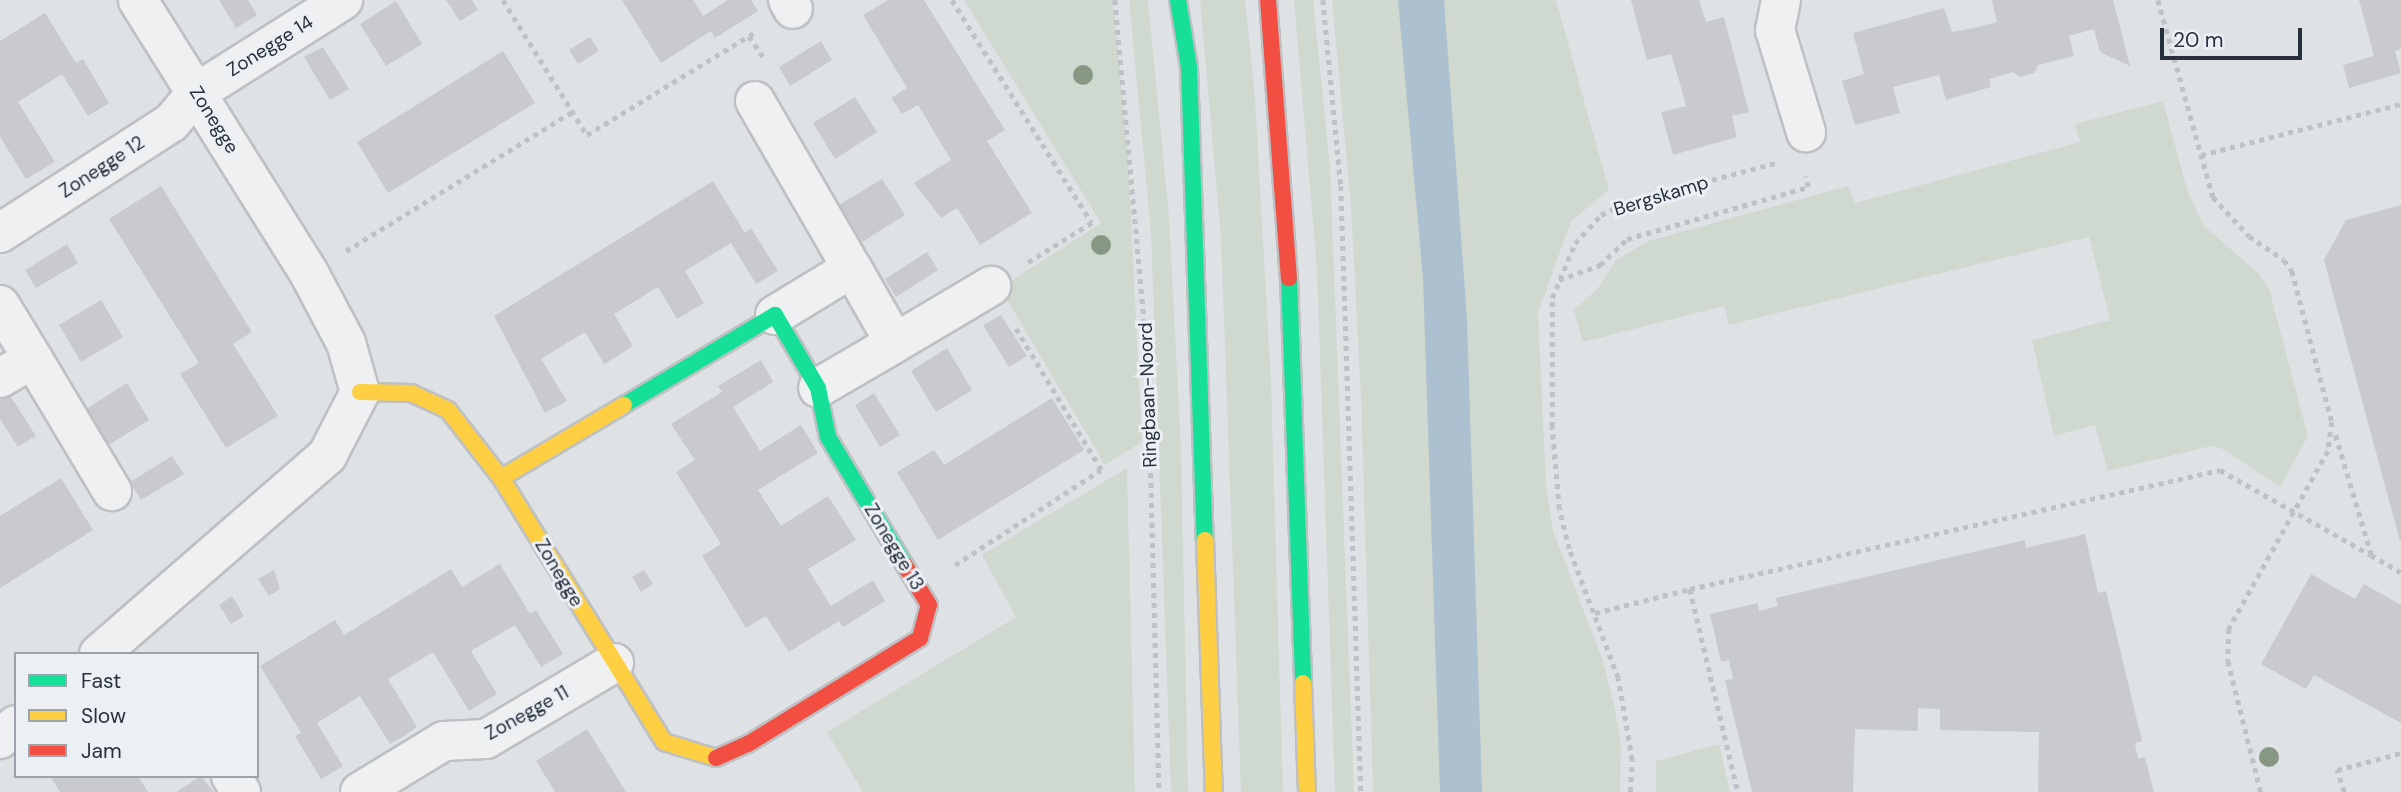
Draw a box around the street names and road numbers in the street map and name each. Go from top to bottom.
street label: Zonegge 14 [223,11,317,81]
street label: Zonegge [185,82,243,158]
street label: Zonegge 12 [55,131,149,203]
street label: Bergskamp [1611,171,1711,221]
street label: Ringbaan-Noord [1134,322,1162,468]
street label: Zonegge 13 [859,500,929,594]
street label: Zonegge [530,535,588,611]
street label: Zonegge 11 [481,681,573,745]

